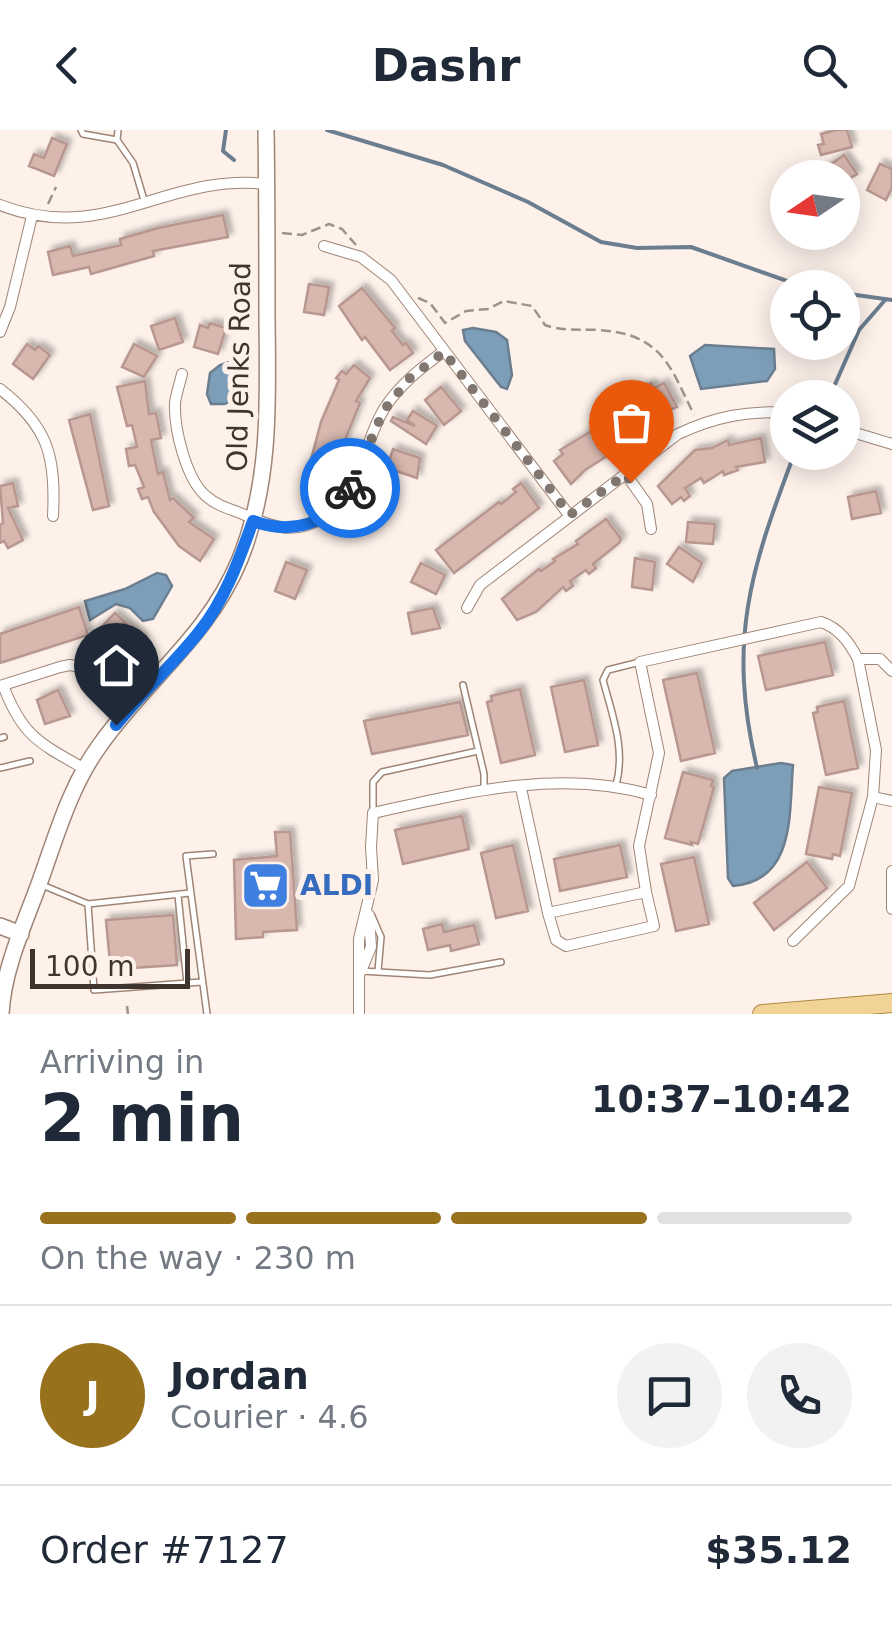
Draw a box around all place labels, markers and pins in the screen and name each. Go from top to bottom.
pin [589,380,674,483]
pin [74,623,159,726]
supermarket icon: ALDI [239,859,291,911]
place label: ALDI [300,869,373,902]

